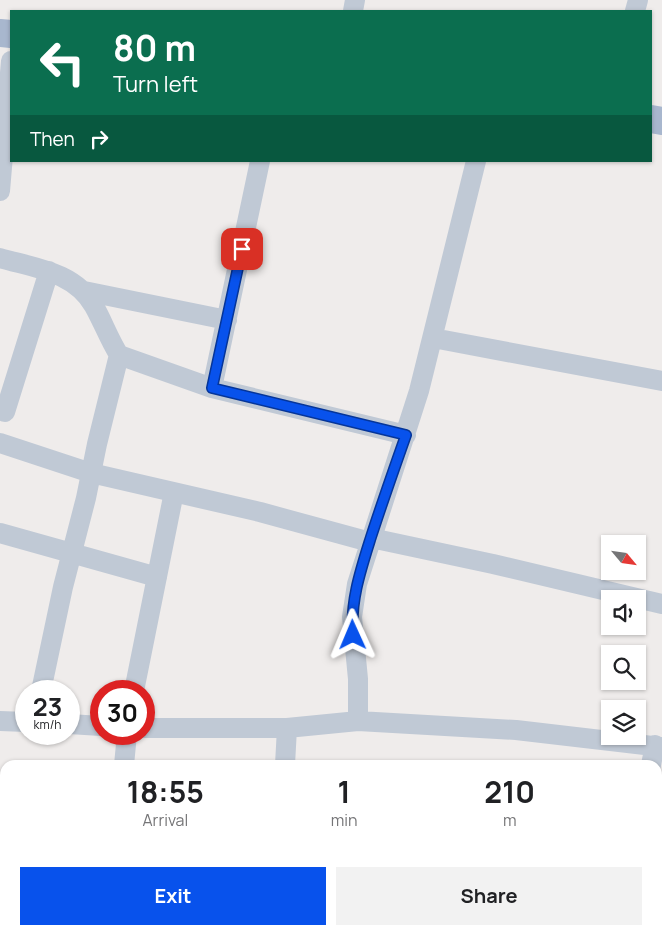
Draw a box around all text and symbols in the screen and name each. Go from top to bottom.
text: 80 m [113,24,196,72]
icon: left [30,30,95,95]
text: Turn left [113,69,198,99]
icon: right [85,125,113,153]
text: Then [30,126,75,152]
pin [221,228,263,270]
icon: arrive [228,235,256,263]
north arrow [601,535,646,580]
map controls [601,535,646,745]
button: sound [601,590,646,635]
position arrow [326,608,378,660]
button: search [601,645,646,690]
speed limit sign: 30 [90,680,155,745]
text: 23 [33,689,62,724]
button: layers [601,700,646,745]
text: km/h [34,716,61,733]
text: 18:55 [127,771,204,812]
text: 1 [338,771,351,812]
text: 210 [484,771,535,812]
text: Arrival [142,809,188,831]
text: min [331,809,357,831]
text: m [503,809,517,831]
button: Exit [20,867,326,925]
button: Share [336,867,642,925]

